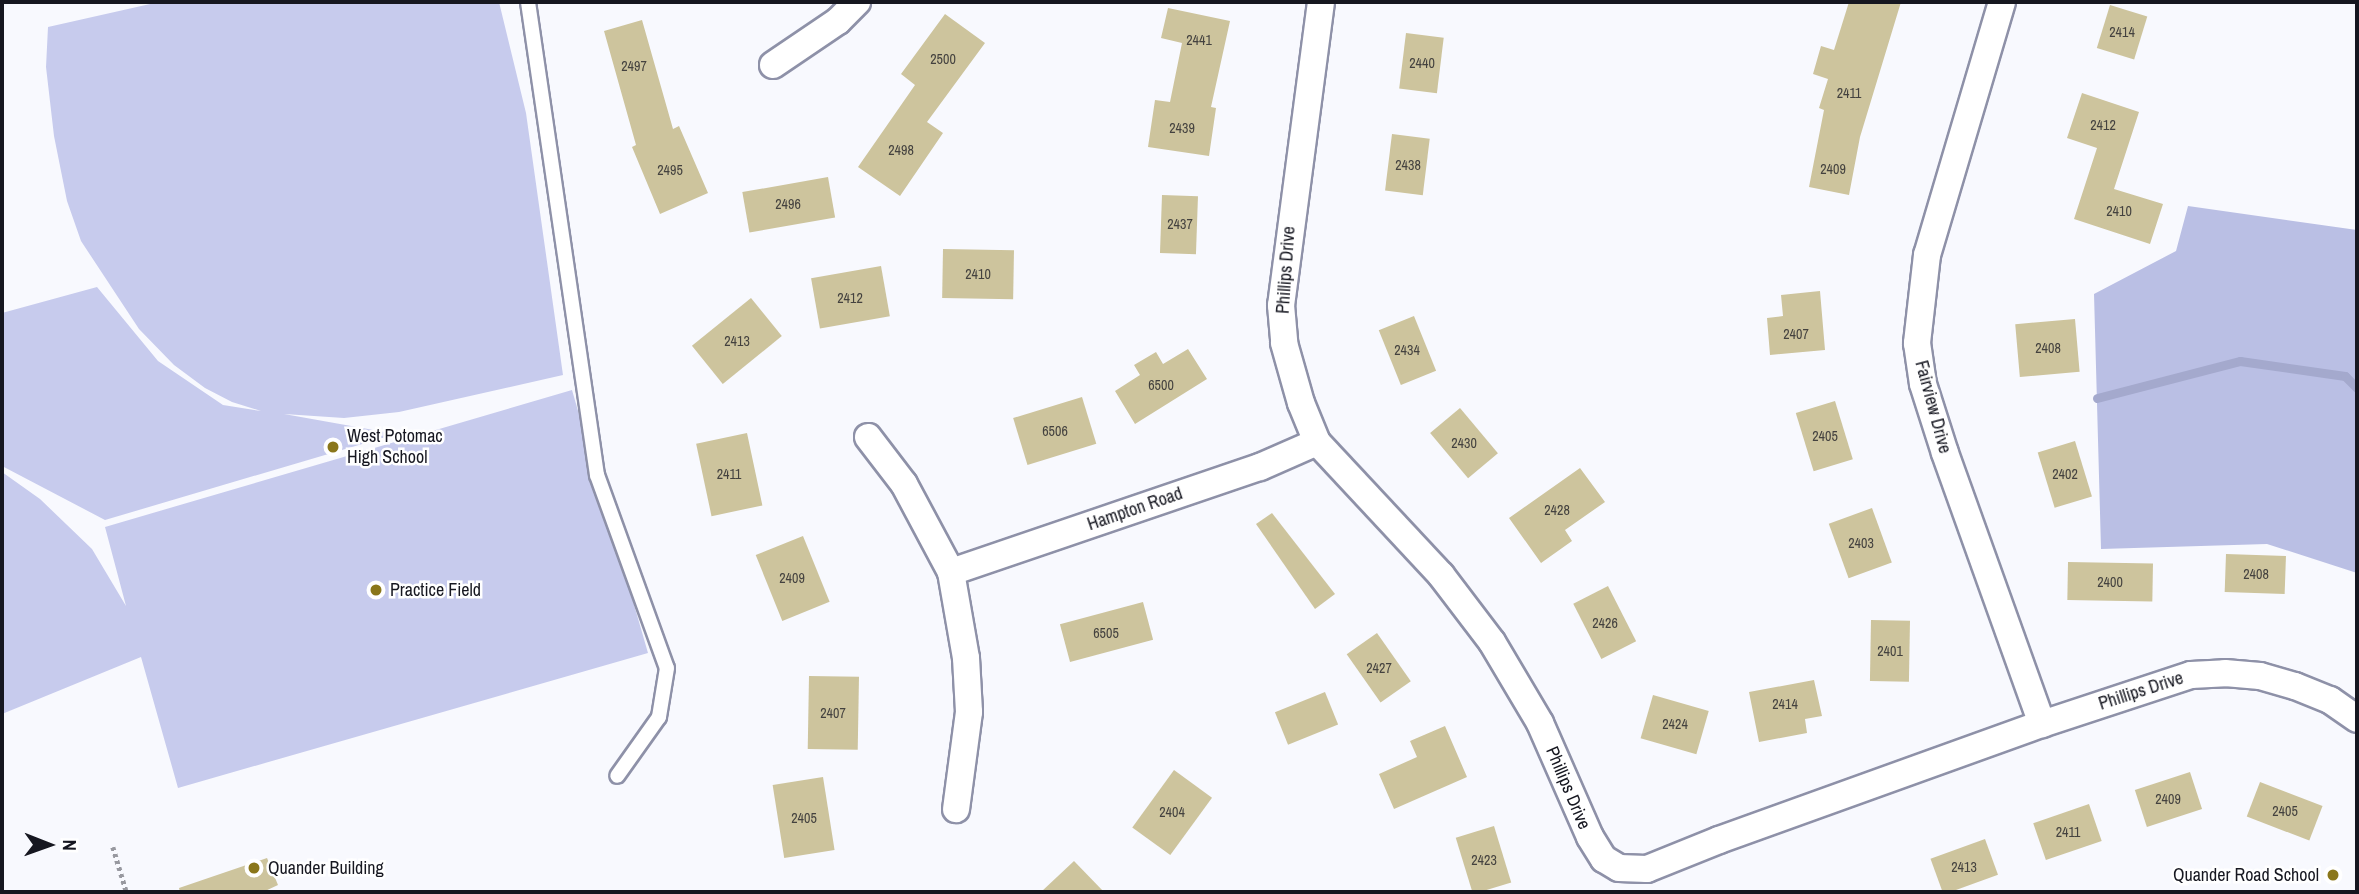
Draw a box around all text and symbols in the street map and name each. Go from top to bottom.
house number: 2414 [2109,24,2135,40]
house number: 2441 [1186,32,1212,48]
house number: 2500 [930,51,956,67]
house number: 2440 [1409,55,1435,71]
house number: 2497 [621,58,647,74]
house number: 2411 [1837,85,1861,101]
house number: 2412 [2090,117,2116,133]
house number: 2439 [1169,120,1195,136]
house number: 2498 [888,142,914,158]
house number: 2438 [1395,157,1421,173]
house number: 2409 [1820,161,1846,177]
house number: 2495 [657,162,683,178]
house number: 2496 [775,196,801,212]
house number: 2410 [2106,203,2132,219]
house number: 2437 [1167,216,1193,232]
street label: Phillips Drive [1272,225,1300,315]
house number: 2410 [965,266,991,282]
house number: 2412 [837,290,863,306]
house number: 2407 [1783,326,1809,342]
house number: 2413 [724,333,750,349]
house number: 2408 [2035,340,2061,356]
house number: 2434 [1394,342,1420,358]
street label: Fairview Drive [1910,358,1956,456]
house number: 6500 [1148,377,1174,393]
house number: 6506 [1042,423,1068,439]
place label: West Potomac High School [347,426,443,468]
house number: 2405 [1812,428,1838,444]
house number: 2430 [1451,435,1477,451]
marker: West Potomac High School [325,439,341,455]
house number: 2411 [717,466,741,482]
house number: 2402 [2052,466,2078,482]
street label: Hampton Road [1085,483,1185,535]
house number: 2428 [1544,502,1570,518]
house number: 2403 [1848,535,1874,551]
house number: 2408 [2243,566,2269,582]
house number: 2409 [779,570,805,586]
house number: 2400 [2097,574,2123,590]
place label: Practice Field [390,579,481,601]
marker: Practice Field [368,582,384,598]
house number: 2426 [1592,615,1618,631]
house number: 6505 [1093,625,1119,641]
house number: 2401 [1877,643,1903,659]
house number: 2427 [1366,660,1392,676]
street label: Phillips Drive [2096,667,2186,715]
house number: 2414 [1772,696,1798,712]
house number: 2407 [820,705,846,721]
house number: 2424 [1662,716,1688,732]
street label: Phillips Drive [1541,743,1595,833]
house number: 2409 [2155,791,2181,807]
house number: 2405 [2272,803,2298,819]
house number: 2404 [1159,804,1185,820]
north arrow [14,810,84,880]
house number: 2405 [791,810,817,826]
house number: 2411 [2056,824,2080,840]
text: N [57,840,83,851]
house number: 2423 [1471,852,1497,868]
place label: Quander Building [268,857,384,879]
house number: 2413 [1951,859,1977,875]
marker: Quander Building [246,860,262,876]
place label: Quander Road School [2173,864,2319,886]
marker: Quander Road School [2325,867,2341,883]

